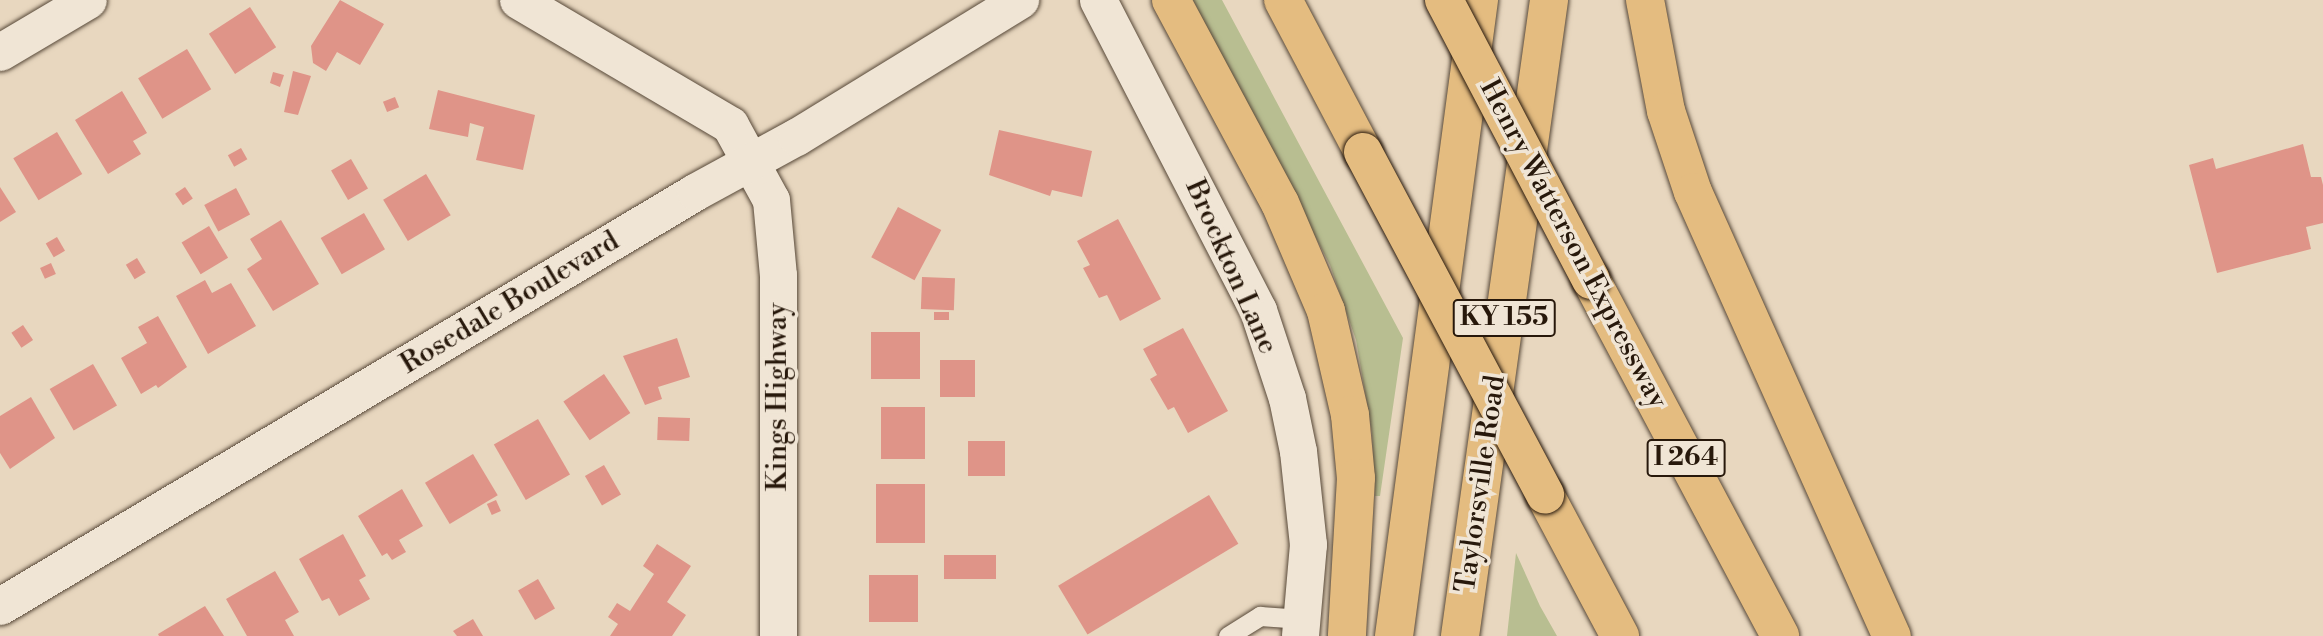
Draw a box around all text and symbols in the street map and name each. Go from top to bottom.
street label: Henry Watterson Expressway [1472,74,1674,414]
street label: Brockton Lane [1178,175,1284,359]
street label: Rosedale Boulevard [395,224,625,382]
road number: KY 155 [1452,296,1556,340]
street label: Kings Highway [761,303,795,491]
street label: Taylorsville Road [1449,373,1513,595]
road number: I 264 [1646,436,1726,480]

